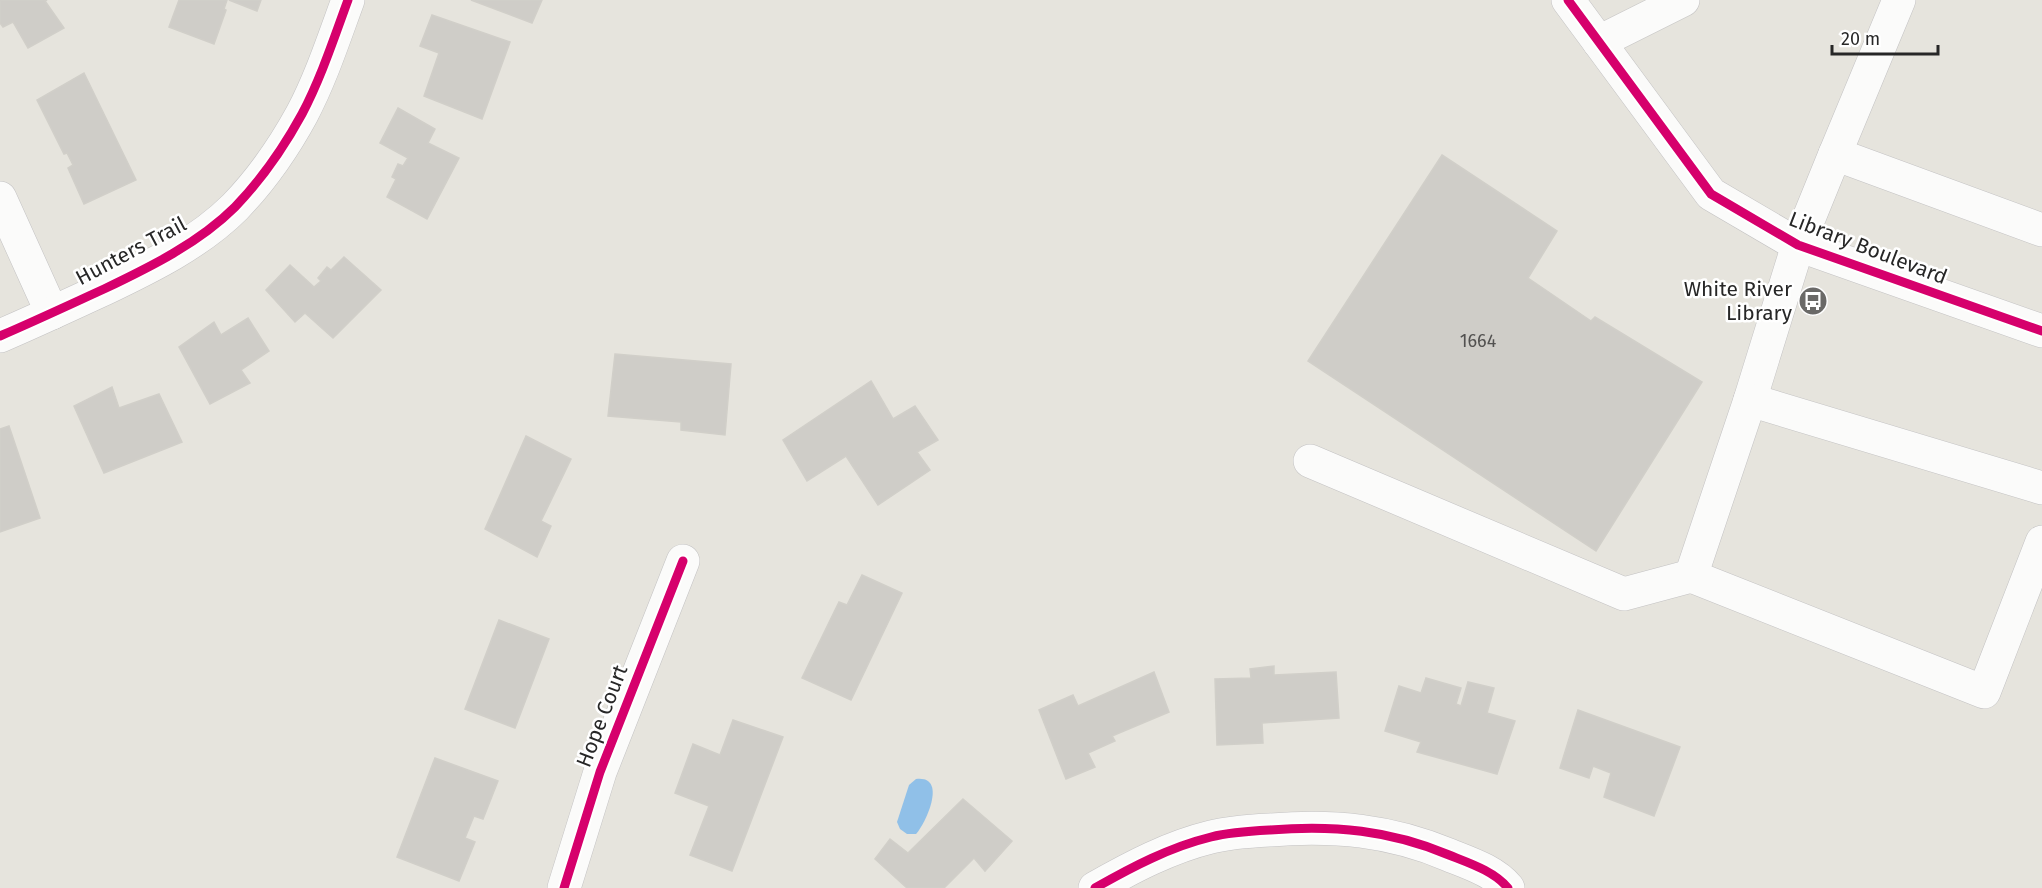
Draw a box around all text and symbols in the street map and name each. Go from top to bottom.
scale bar [1832,18,1938,56]
text: 20 m [1841,28,1880,50]
street label: Library Boulevard [1785,206,1951,290]
street label: Hunters Trail [71,211,191,291]
place label: White River Library [1684,276,1793,326]
bus stop icon: White River Library [1797,285,1829,317]
house number: 1664 [1460,330,1497,352]
street label: Hope Court [571,661,634,771]

